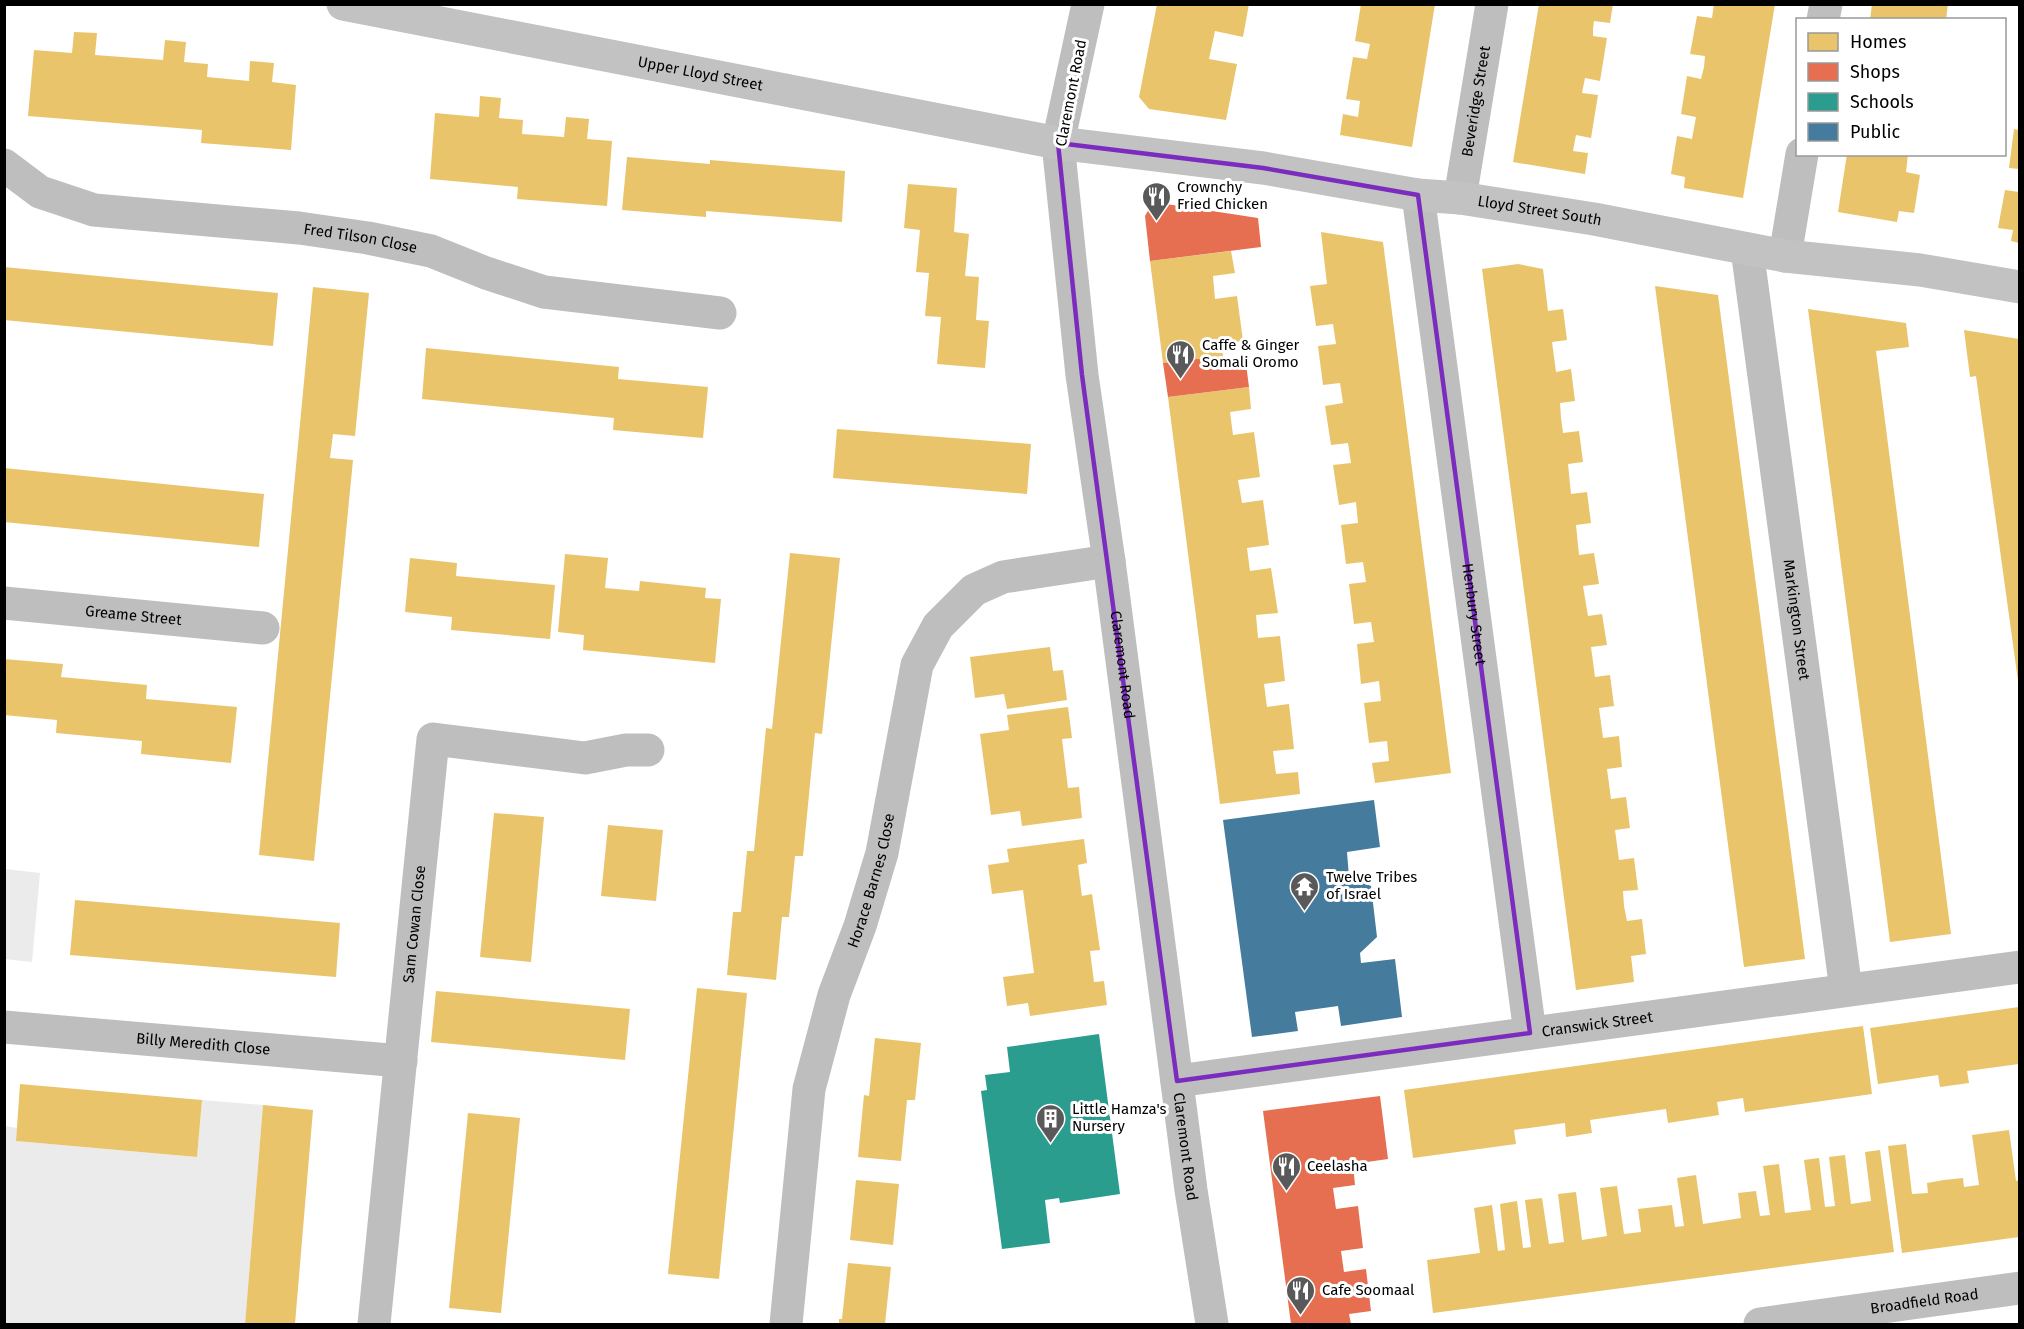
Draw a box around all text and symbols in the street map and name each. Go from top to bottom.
legend [1796,18,2006,156]
text: Homes [1850,31,1906,53]
street label: Claremont Road [1052,38,1090,148]
street label: Beveridge Street [1458,44,1494,158]
street label: Upper Lloyd Street [636,52,765,95]
text: Shops [1850,61,1900,83]
text: Schools [1850,91,1914,113]
text: Public [1850,121,1900,143]
place label: Crownchy Fried Chicken [1177,178,1268,213]
restaurant icon: Crownchy Fried Chicken [1140,180,1172,222]
street label: Lloyd Street South [1476,192,1603,229]
street label: Fred Tilson Close [303,220,419,257]
place label: Caffe & Ginger Somali Oromo [1202,336,1300,371]
restaurant icon: Caffe & Ginger Somali Oromo [1165,338,1197,380]
street label: Markington Street [1780,558,1814,682]
street label: Henbury Street [1458,562,1490,667]
street label: Greame Street [84,602,183,629]
street label: Claremont Road [1107,610,1138,720]
street label: Horace Barnes Close [844,812,898,950]
street label: Sam Cowan Close [399,864,429,984]
place label: Twelve Tribes of Israel [1326,868,1417,903]
temple icon: Twelve Tribes of Israel [1289,870,1321,912]
street label: Cranswick Street [1541,1008,1654,1041]
street label: Billy Meredith Close [135,1029,271,1059]
street label: Claremont Road [1169,1092,1202,1202]
place label: Little Hamza's Nursery [1072,1100,1167,1135]
building icon: Little Hamza's Nursery [1035,1102,1067,1144]
restaurant icon: Ceelasha [1270,1150,1302,1192]
place label: Ceelasha [1307,1157,1368,1175]
restaurant icon: Cafe Soomaal [1285,1274,1317,1316]
place label: Cafe Soomaal [1322,1281,1415,1299]
street label: Broadfield Road [1869,1285,1980,1318]

